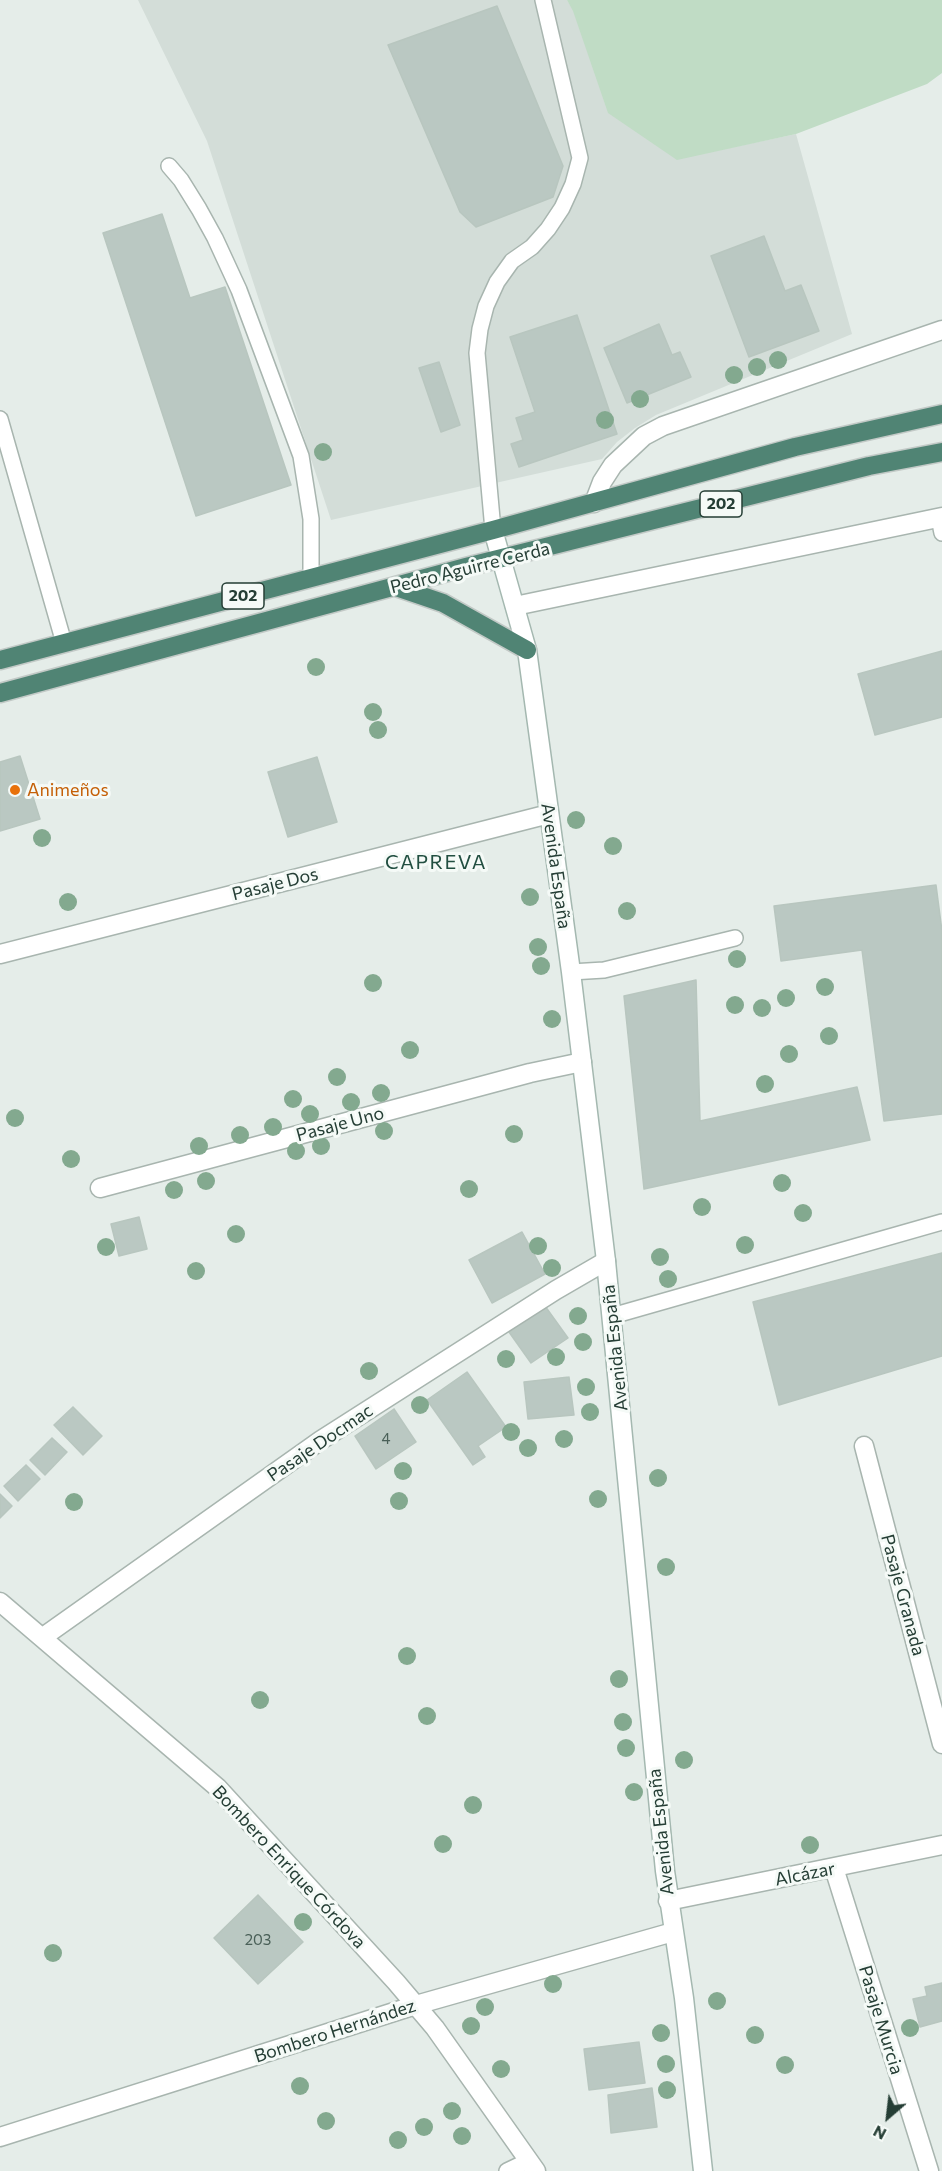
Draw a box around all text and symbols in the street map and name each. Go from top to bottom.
road number: 202 [700,491,742,517]
street label: Pedro Aguirre Cerda [388,538,552,598]
road number: 202 [222,583,264,609]
place label: Animeños [27,779,109,801]
marker: Animeños [8,783,22,797]
street label: Avenida España [536,802,576,930]
district label: CAPREVA [385,850,487,874]
street label: Pasaje Dos [230,863,320,905]
street label: Pasaje Uno [294,1102,386,1146]
street label: Avenida España [598,1284,632,1412]
street label: Pasaje Docmac [263,1400,377,1486]
house number: 4 [382,1430,390,1448]
street label: Pasaje Granada [876,1532,930,1658]
street label: Avenida España [644,1768,678,1896]
street label: Bombero Enrique Córdova [208,1781,370,1953]
street label: Alcázar [773,1858,837,1890]
house number: 203 [245,1931,271,1949]
street label: Pasaje Murcia [854,1963,908,2077]
street label: Bombero Hernández [252,1995,418,2067]
north arrow [858,2087,918,2147]
text: N [870,2122,889,2145]

